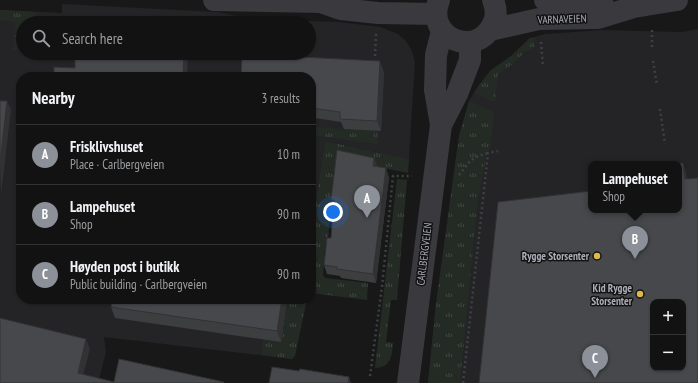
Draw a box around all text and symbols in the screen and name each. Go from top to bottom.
street label: VARNAVEIEN [536,11,587,27]
search box [16,16,316,60]
icon: search [30,27,52,49]
text: Search here [62,29,123,48]
text: Nearby [32,87,75,109]
text: 3 results [261,90,300,107]
text: Frisklivshuset [70,137,143,156]
text: A [42,146,48,163]
text: 10 m [277,146,300,163]
text: Place · Carlbergveien [70,156,164,173]
popup [588,161,682,213]
text: Lampehuset [602,169,668,188]
pin: A [354,185,380,218]
text: Shop [602,188,625,205]
text: Lampehuset [70,197,135,216]
your location [323,202,343,222]
text: B [42,206,48,223]
text: 90 m [277,206,300,223]
text: Shop [70,216,93,233]
street label: CARLBERGVEIEN [413,222,435,286]
pin: B [622,226,648,259]
place label: Rygge Storsenter [522,249,590,263]
marker: Rygge Storsenter [592,251,602,261]
text: Høyden post i butikk [70,257,179,276]
text: C [42,266,48,283]
text: 90 m [277,266,300,283]
text: Public building · Carlbergveien [70,276,207,293]
place label: Kid Rygge Storsenter [591,281,633,308]
marker: Kid Rygge Storsenter [635,289,645,299]
map controls [650,299,686,371]
button: + [650,299,686,335]
button: − [650,335,686,371]
pin: C [582,345,608,378]

